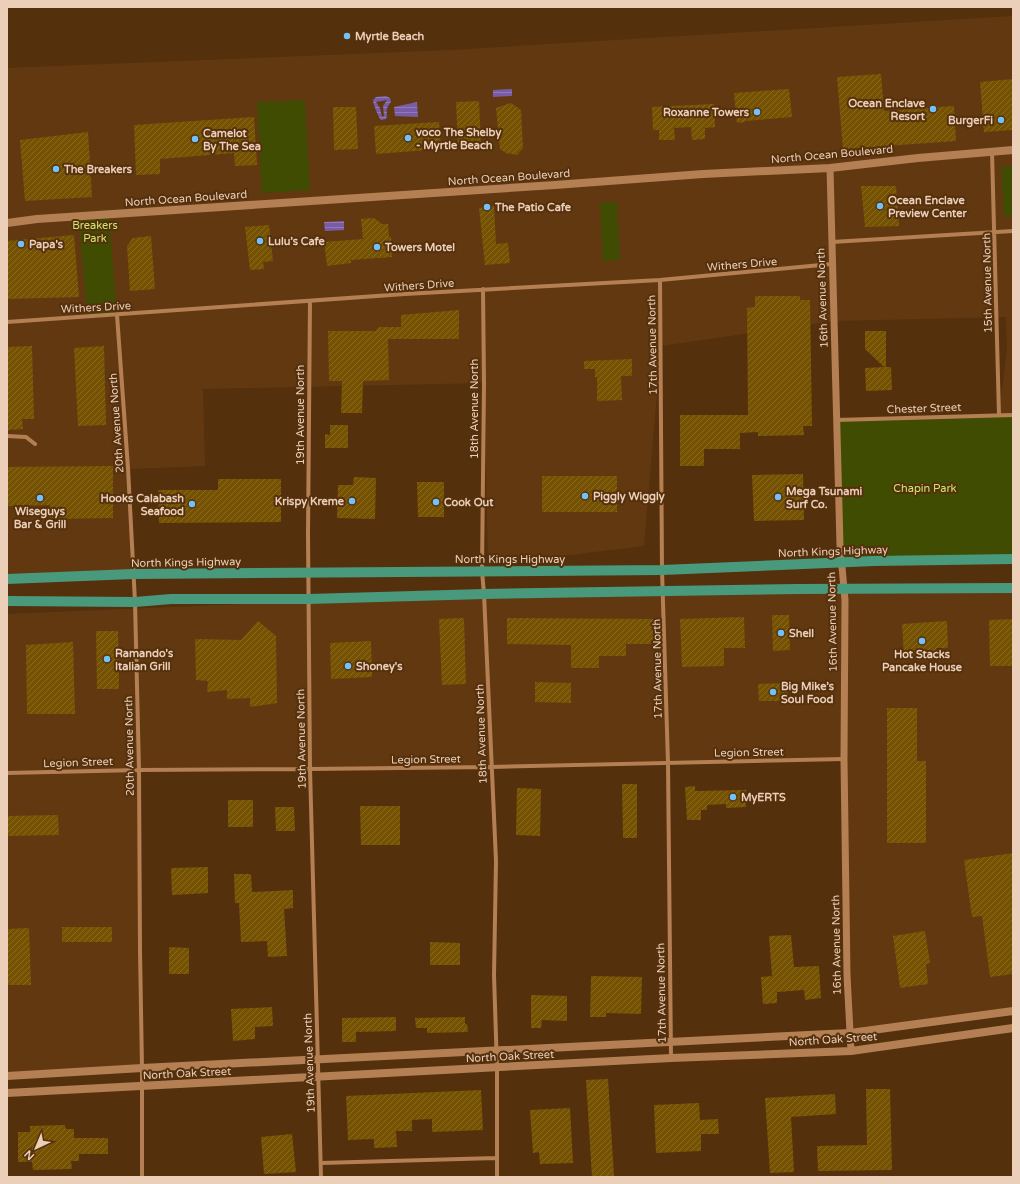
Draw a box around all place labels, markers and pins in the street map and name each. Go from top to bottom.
place label: Myrtle Beach [355,30,425,44]
marker: Myrtle Beach [342,31,352,41]
place label: Ocean Enclave Resort [848,97,926,123]
marker: Ocean Enclave Resort [928,104,938,114]
place label: Roxanne Towers [663,106,750,119]
marker: Roxanne Towers [752,107,762,117]
place label: BurgerFi [948,114,993,128]
marker: BurgerFi [996,115,1006,125]
place label: voco The Shelby - Myrtle Beach [416,126,501,153]
place label: Camelot By The Sea [203,127,261,154]
marker: voco The Shelby - Myrtle Beach [403,133,413,143]
marker: Camelot By The Sea [190,134,200,144]
place label: The Breakers [63,163,133,176]
marker: The Breakers [51,164,61,174]
place label: Ocean Enclave Preview Center [888,194,967,220]
place label: The Patio Cafe [494,201,572,214]
marker: Ocean Enclave Preview Center [875,201,885,211]
marker: The Patio Cafe [482,202,492,212]
place label: Lulu’s Cafe [268,235,325,248]
marker: Lulu’s Cafe [255,236,265,246]
place label: Papa's [29,238,64,252]
marker: Papa's [16,239,26,249]
place label: Towers Motel [384,241,455,254]
marker: Towers Motel [372,242,382,252]
place label: Mega Tsunami Surf Co. [786,485,863,511]
place label: Piggly Wiggly [593,490,665,504]
marker: Piggly Wiggly [580,491,590,501]
place label: Hooks Calabash Seafood [101,492,184,518]
marker: Mega Tsunami Surf Co. [773,492,783,502]
marker: Wiseguys Bar & Grill [35,493,45,503]
place label: Krispy Kreme [275,495,345,509]
marker: Krispy Kreme [347,496,357,506]
place label: Cook Out [444,496,494,509]
marker: Cook Out [431,497,441,507]
marker: Hooks Calabash Seafood [187,499,197,509]
place label: Wiseguys Bar & Grill [14,505,67,531]
place label: Shell [789,627,814,640]
marker: Shell [776,628,786,638]
marker: Hot Stacks Pancake House [917,636,927,646]
place label: Ramando's Italian Grill [115,647,174,673]
place label: Hot Stacks Pancake House [882,648,963,674]
marker: Ramando's Italian Grill [102,654,112,664]
place label: Shoney's [356,660,403,674]
marker: Shoney's [343,661,353,671]
place label: Big Mike’s Soul Food [781,680,835,706]
marker: Big Mike’s Soul Food [768,687,778,697]
place label: MyERTS [741,791,786,805]
marker: MyERTS [728,792,738,802]

